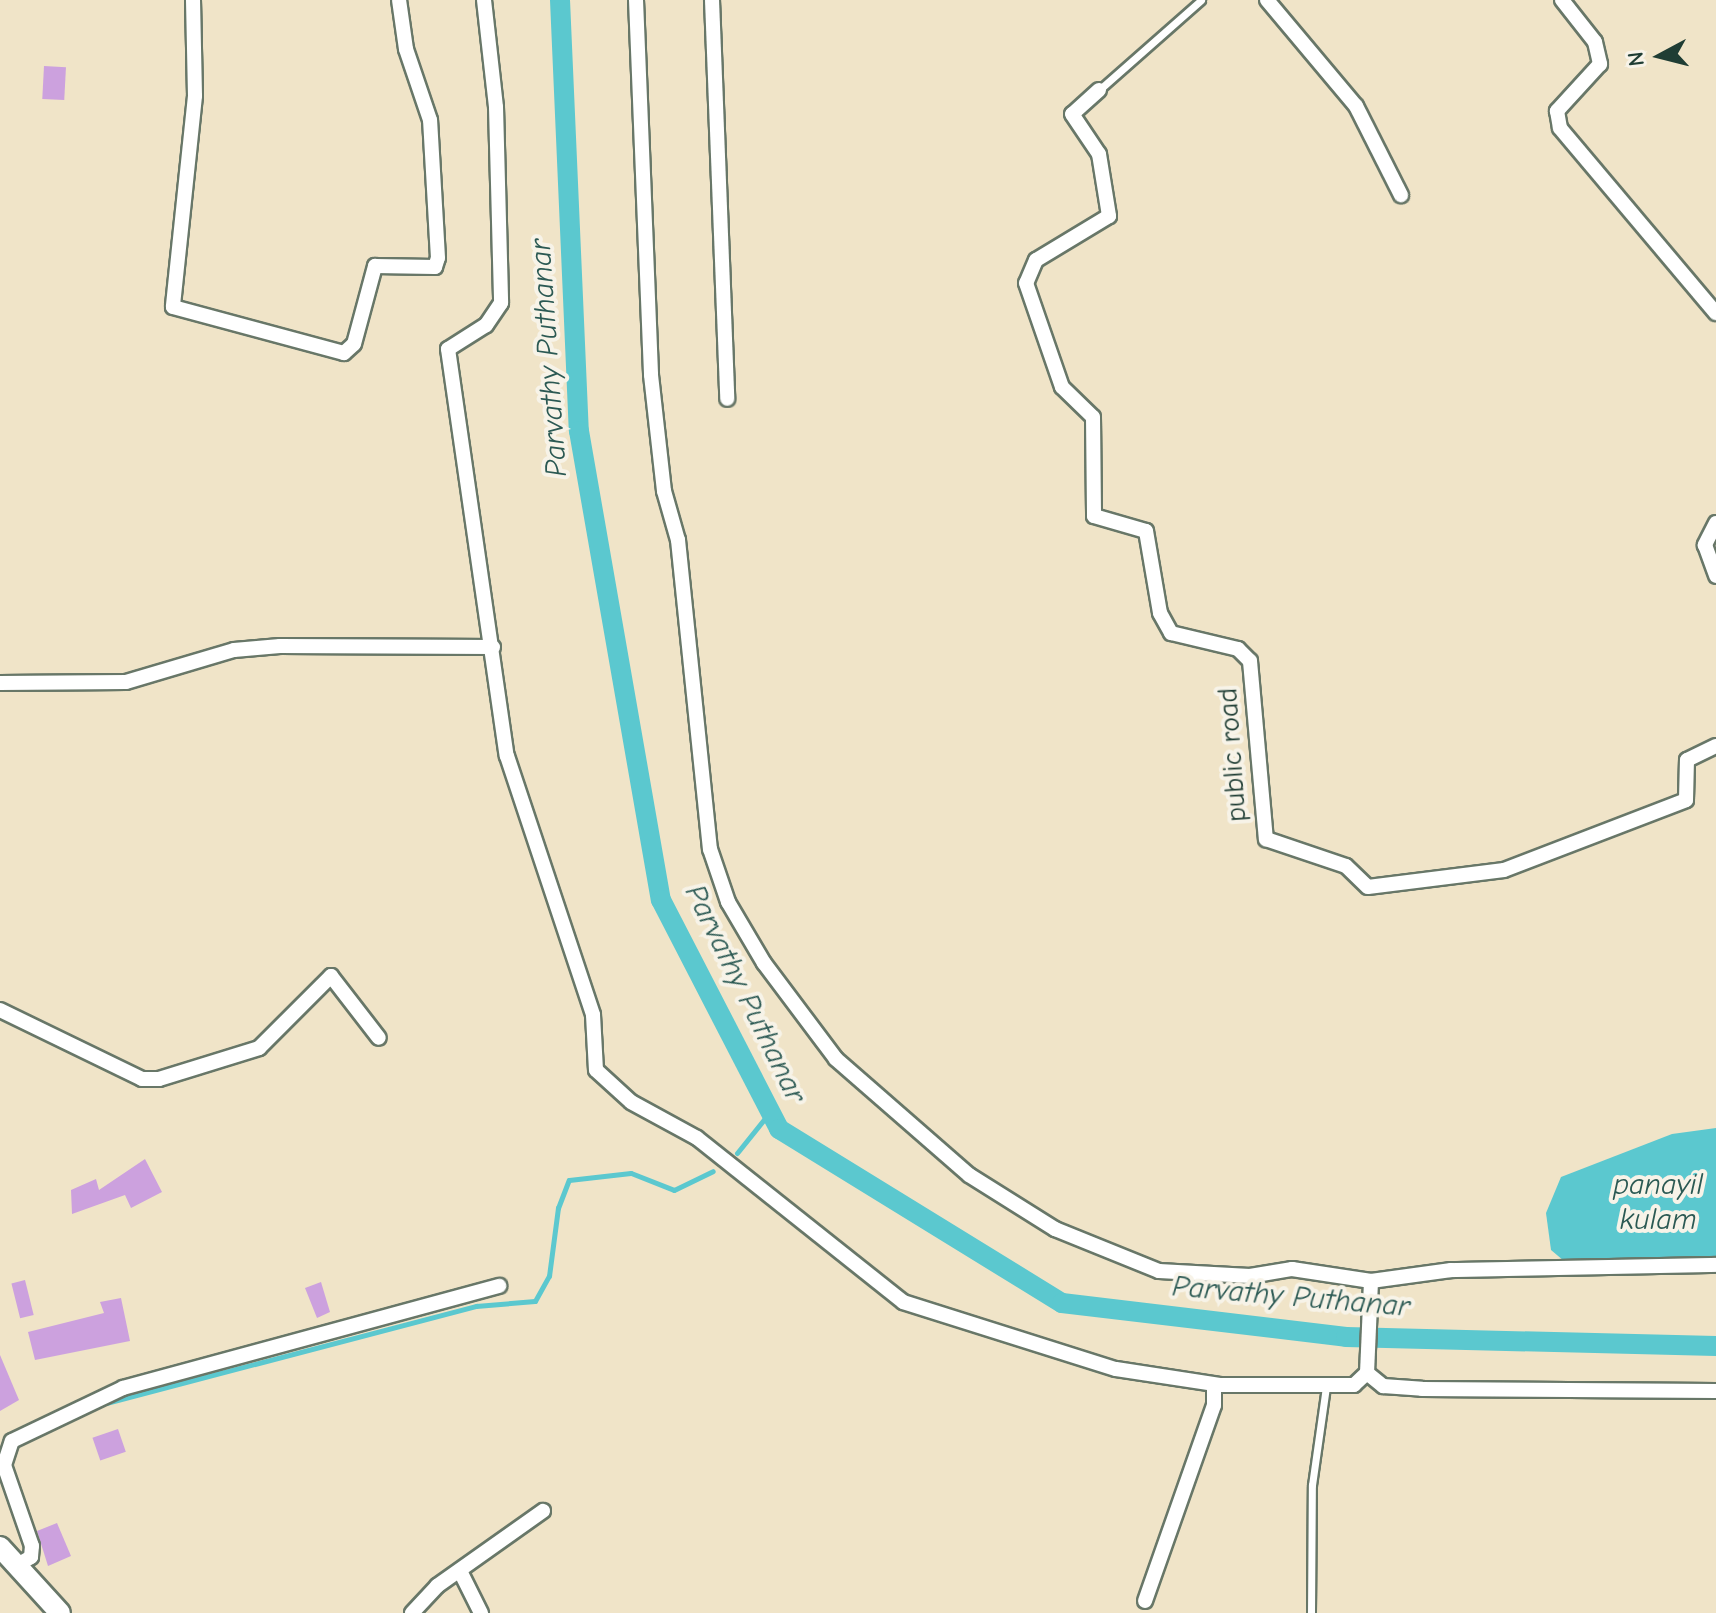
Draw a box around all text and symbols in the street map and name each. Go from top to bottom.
north arrow [1620,16,1700,96]
text: N [1622,50,1650,68]
water label: Parvathy Puthanar [523,238,575,478]
street label: public road [1211,687,1253,823]
water label: Parvathy Puthanar [677,879,813,1109]
water label: panayil kulam [1613,1167,1703,1238]
water label: Parvathy Puthanar [1171,1269,1411,1325]

